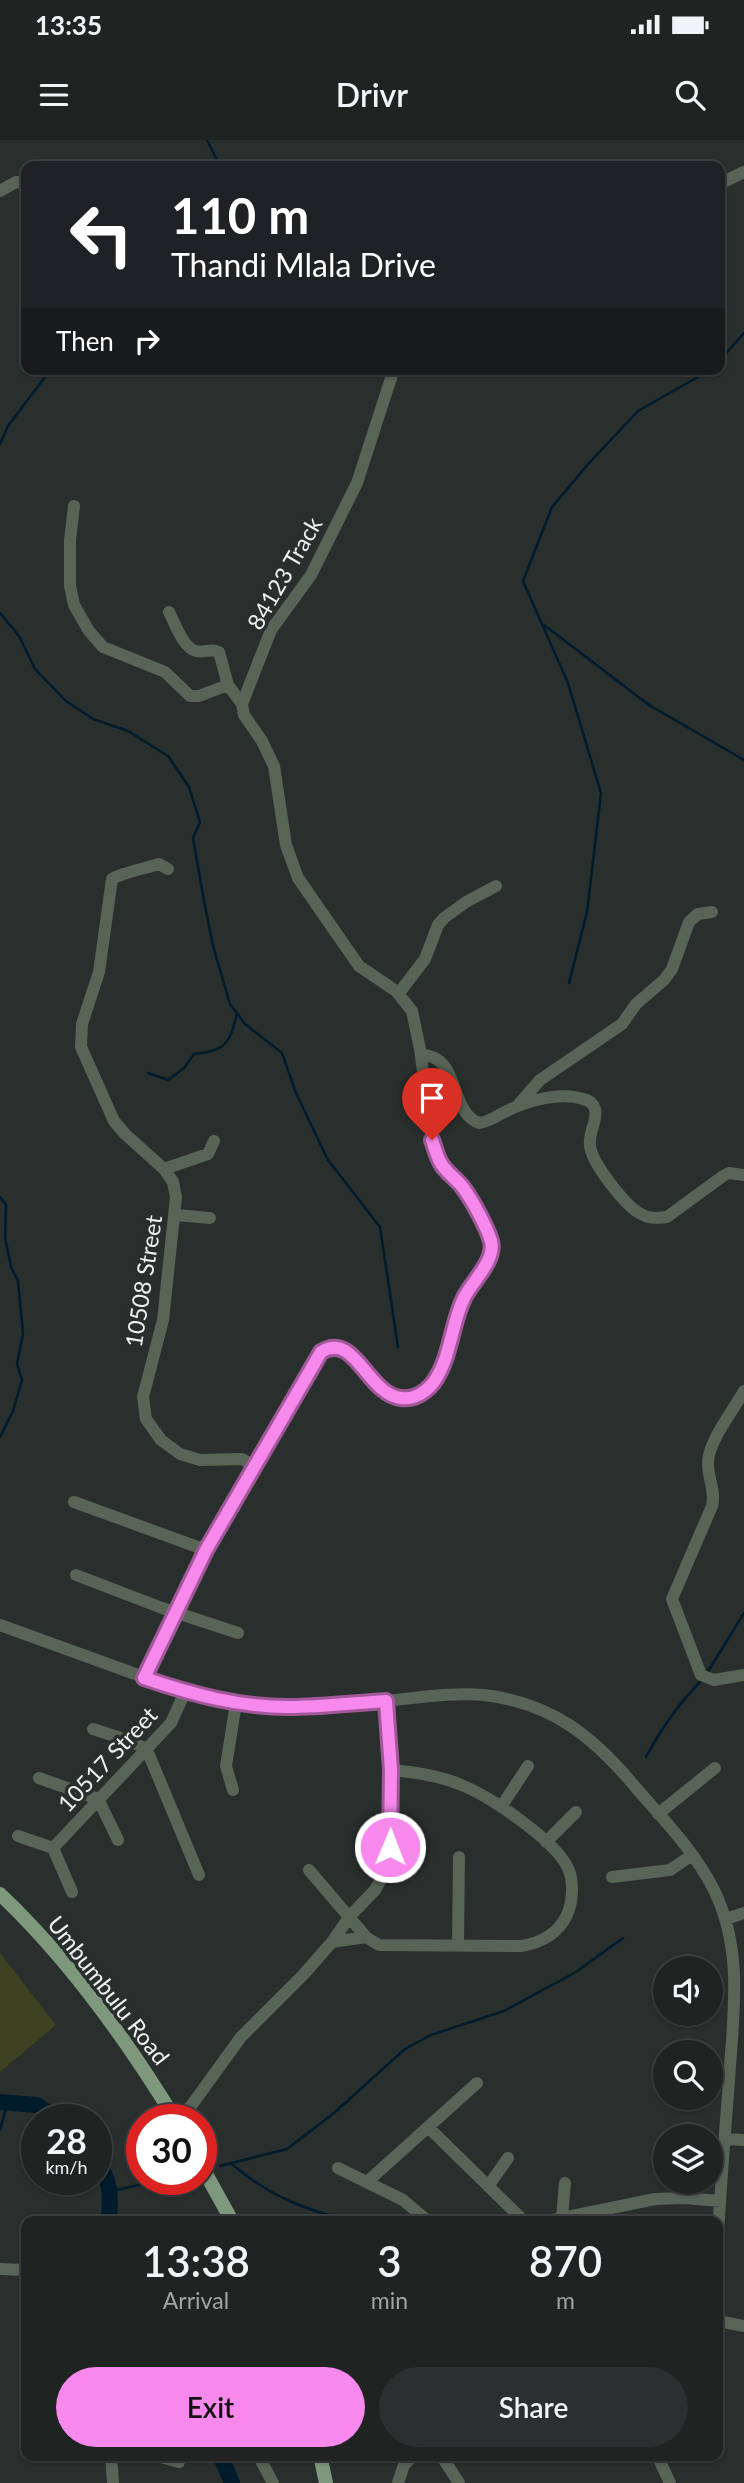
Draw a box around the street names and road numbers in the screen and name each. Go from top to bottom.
street label: 84123 Track [241,511,328,634]
street label: 10508 Street [119,1212,167,1349]
street label: 10517 Street [51,1700,163,1817]
street label: Umbumbulu Road [42,1910,176,2070]

